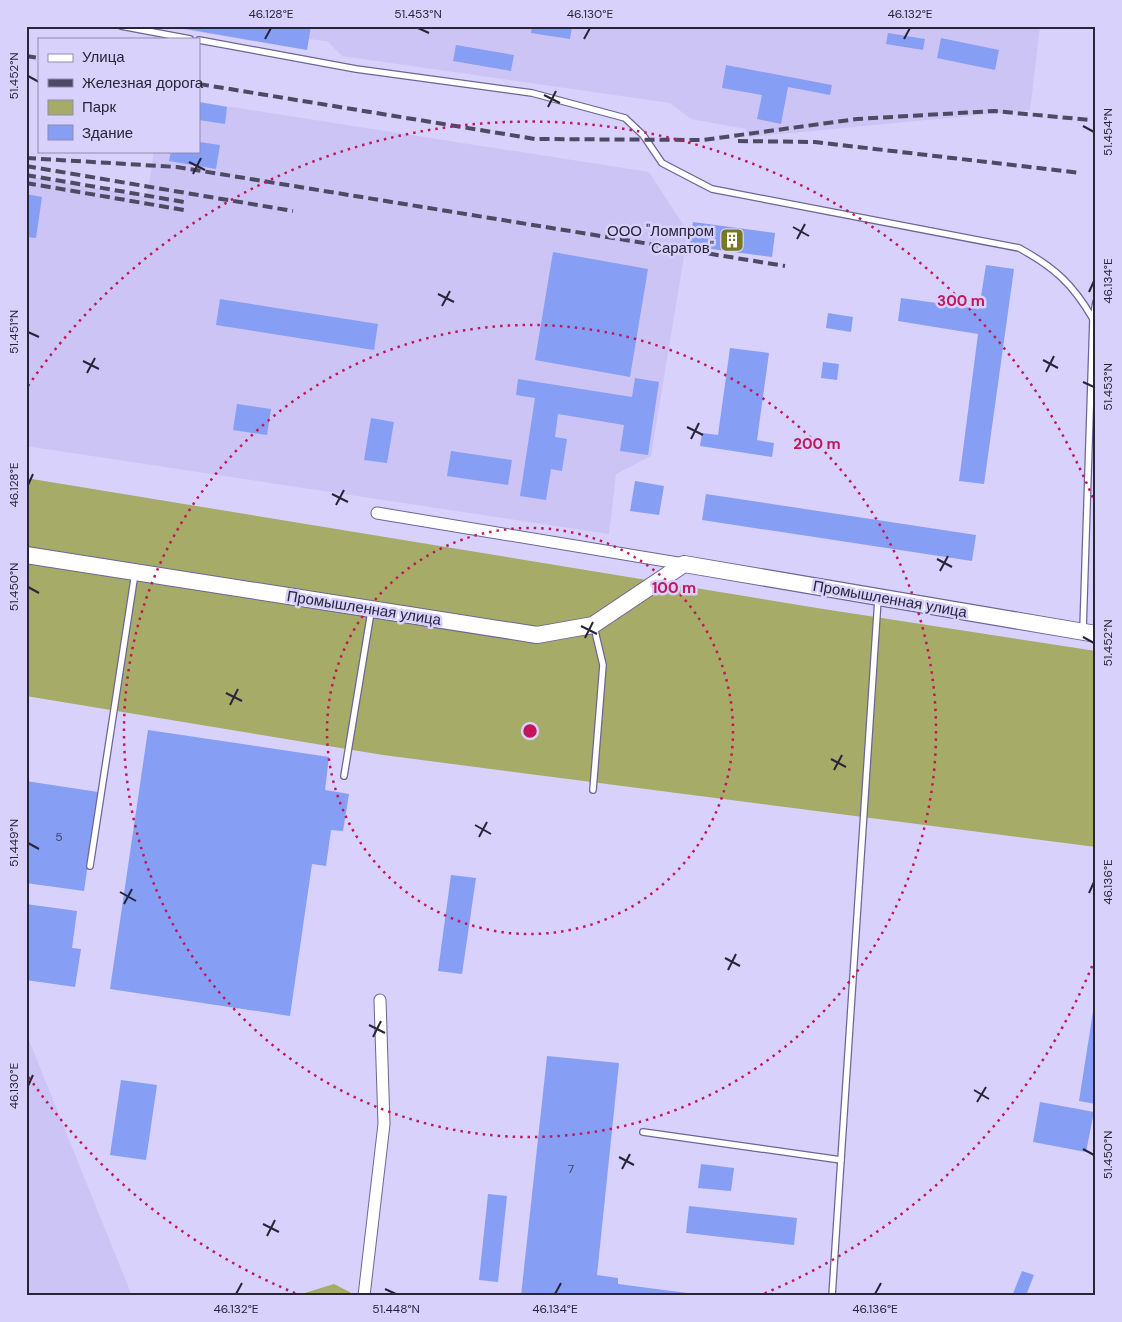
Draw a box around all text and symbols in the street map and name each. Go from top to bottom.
text: 46.128°E [248,6,294,22]
text: 51.453°N [394,6,442,22]
text: 46.130°E [567,6,613,22]
text: 46.132°E [887,6,933,22]
legend [38,38,200,152]
text: Улица [82,47,125,67]
text: 51.452°N [6,52,22,100]
text: Железная дорога [82,73,204,93]
text: Парк [82,97,116,117]
text: 51.454°N [1100,108,1116,156]
text: Здание [82,123,133,143]
place label: ООО "Ломпром Саратов" [607,221,714,258]
building icon: ООО "Ломпром Саратов" [719,227,745,253]
text: 46.134°E [1100,258,1116,304]
text: 300 m [937,291,985,311]
text: 51.451°N [6,310,22,354]
text: 51.453°N [1100,363,1116,411]
text: 200 m [793,434,841,454]
text: 46.128°E [6,462,22,508]
text: 51.450°N [6,563,22,611]
street label: Промышленная улица [811,576,969,623]
text: 100 m [652,578,696,598]
street label: Промышленная улица [285,586,443,630]
text: 51.452°N [1100,619,1116,667]
centre of rings [521,722,539,740]
text: 51.449°N [6,819,22,867]
house number: 5 [55,829,63,845]
text: 46.136°E [1100,859,1116,905]
text: 46.130°E [6,1063,22,1109]
text: 51.450°N [1100,1131,1116,1179]
house number: 7 [568,1161,574,1177]
text: 46.132°E [213,1301,259,1317]
text: 51.448°N [372,1301,420,1317]
text: 46.134°E [532,1301,578,1317]
text: 46.136°E [852,1301,898,1317]

